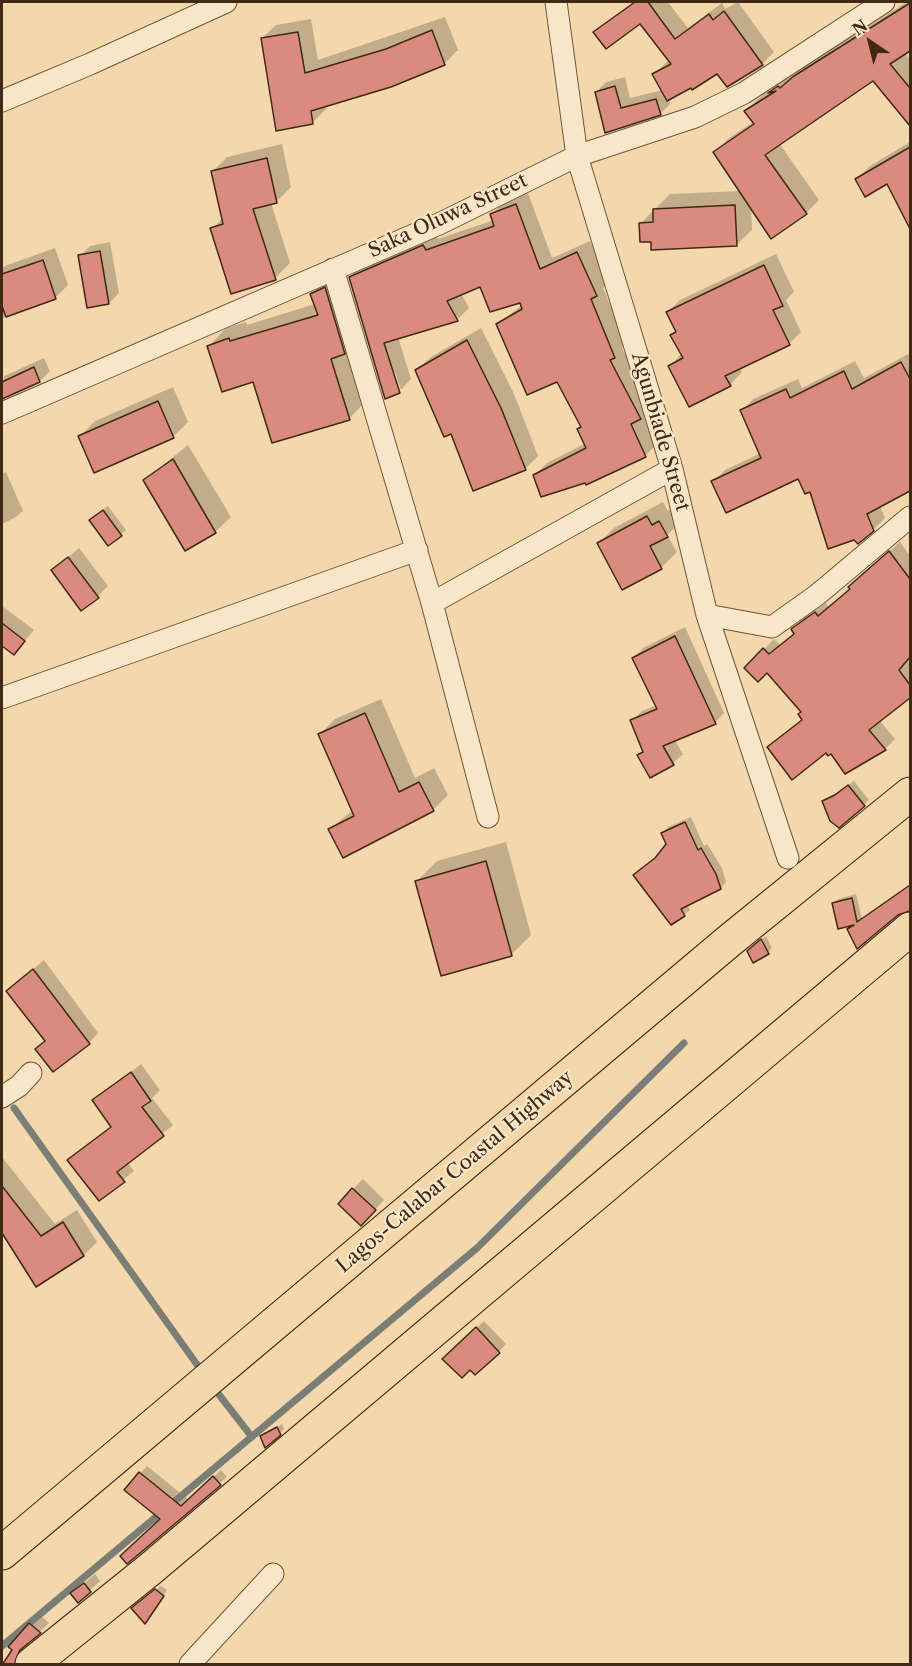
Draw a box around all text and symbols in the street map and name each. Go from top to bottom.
north arrow [840,12,900,72]
text: N [848,15,871,39]
street label: Saka Oluwa Street [365,169,531,263]
street label: Agunbiade Street [626,350,694,514]
street label: Lagos-Calabar Coastal Highway [332,1066,578,1278]

